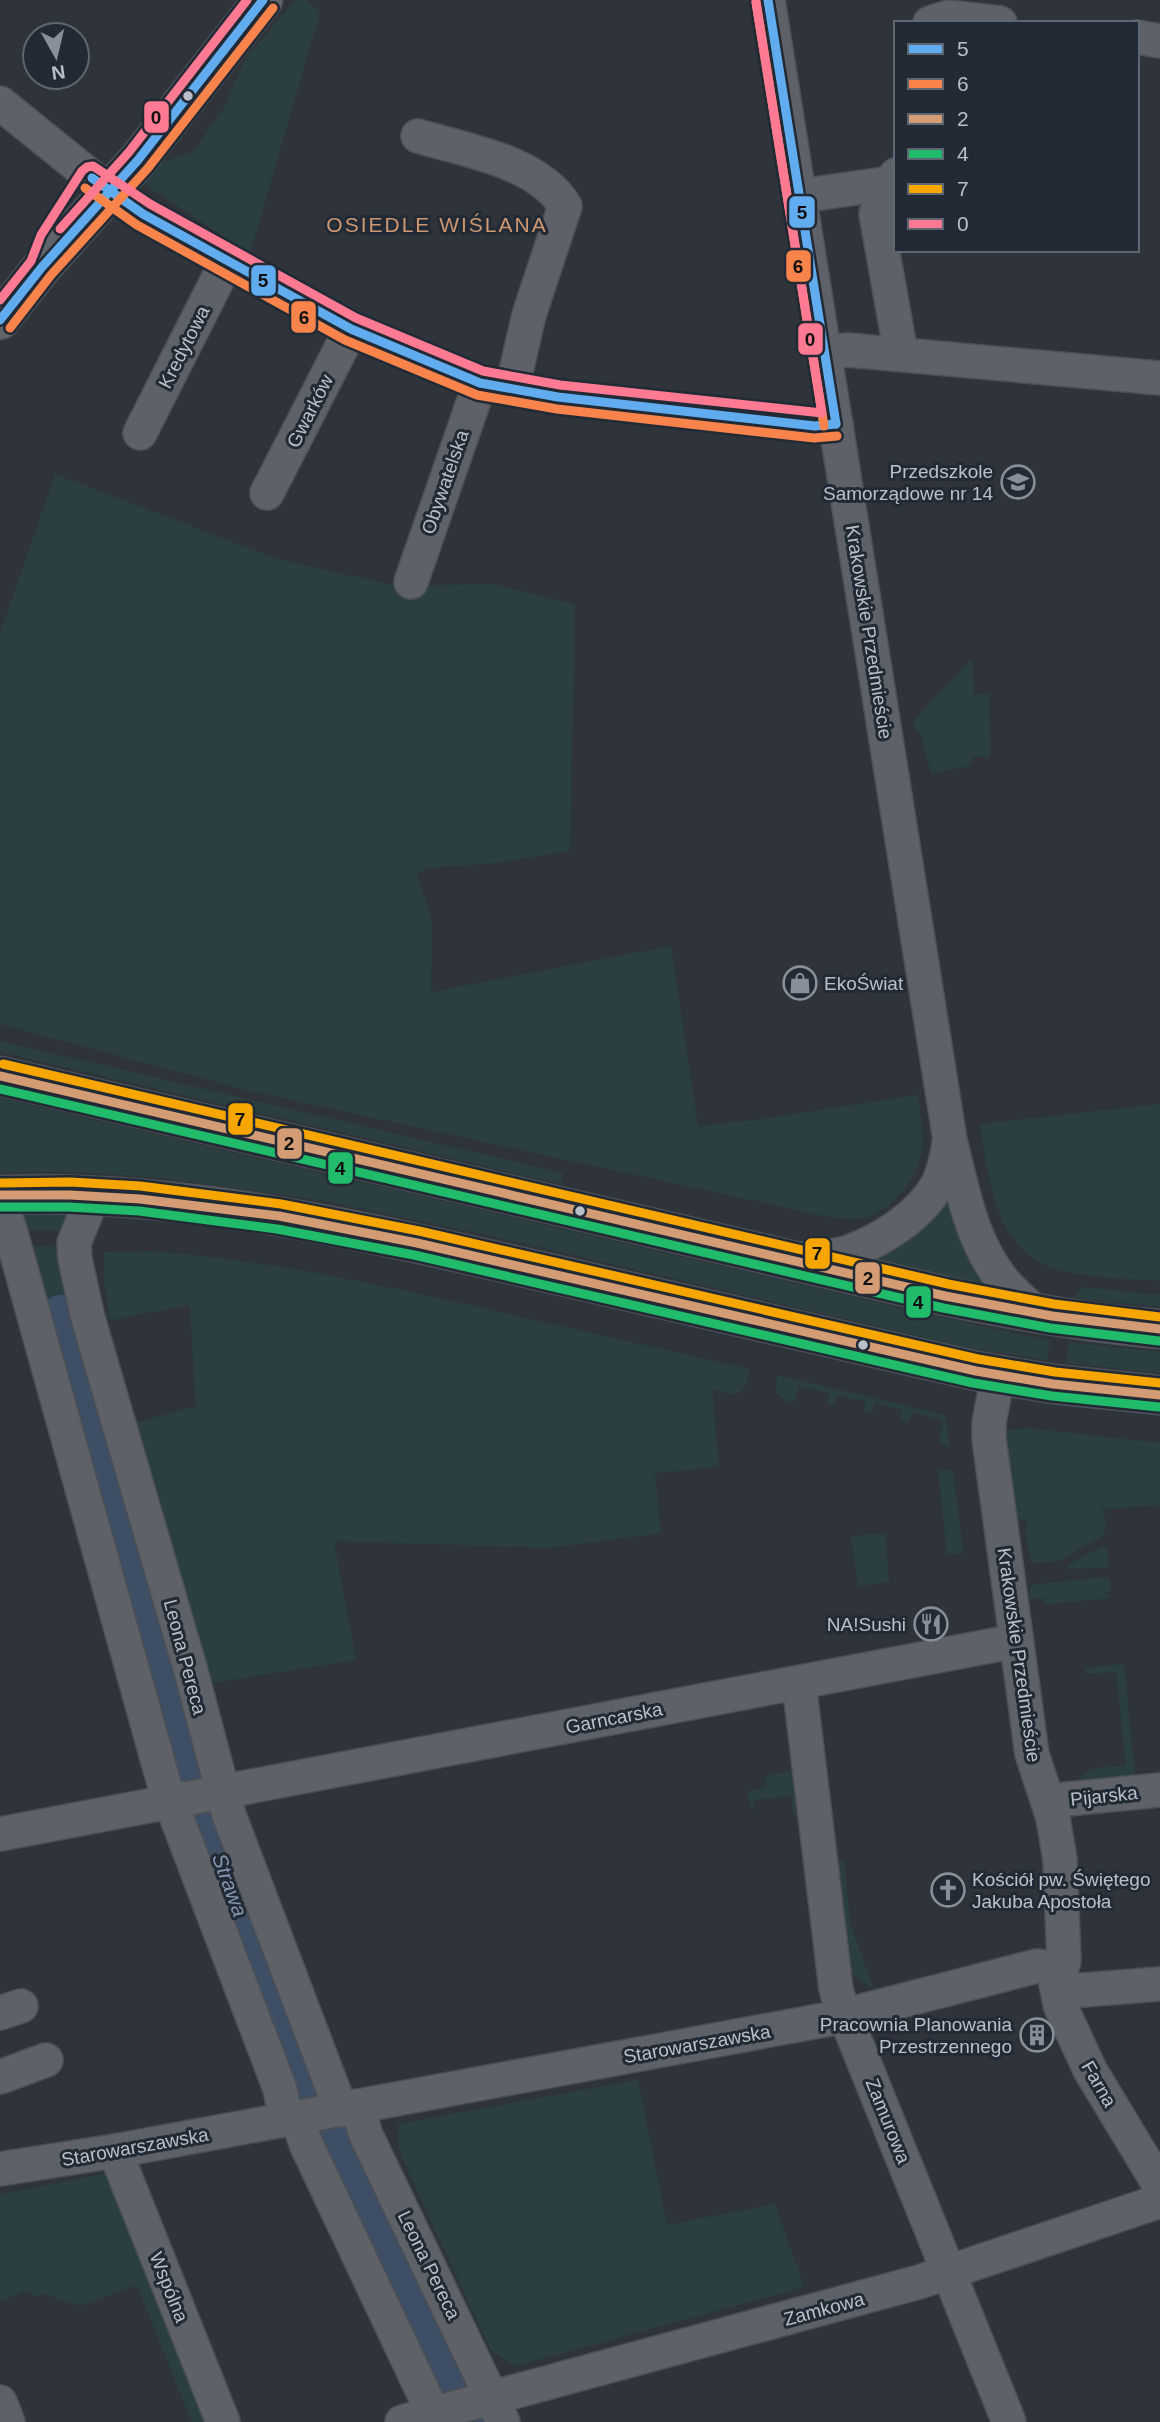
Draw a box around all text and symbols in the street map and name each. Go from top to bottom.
north arrow [21,21,91,91]
legend [894,21,1139,252]
text: 5 [957,37,969,60]
text: N [50,61,67,84]
text: 6 [957,72,969,95]
unlabelled marker [181,89,195,103]
line badge: 0 [143,100,170,134]
text: 0 [151,107,161,128]
text: 2 [957,107,969,130]
text: 4 [957,142,969,165]
text: 7 [957,177,969,200]
line badge: 5 [788,195,816,229]
text: 5 [797,202,808,223]
text: 0 [957,212,969,235]
district label: OSIEDLE WIŚLANA [326,213,548,236]
line badge: 6 [785,249,812,283]
text: 6 [793,256,803,277]
line badge: 5 [250,264,277,297]
text: 5 [258,270,269,291]
line badge: 6 [290,300,317,334]
street label: Kredytowa [154,302,214,392]
text: 6 [299,307,309,328]
line badge: 0 [797,322,824,356]
text: 0 [805,329,815,350]
street label: Gwarków [283,371,337,451]
street label: Obywatelska [417,427,473,537]
place label: Przedszkole Samorządowe nr 14 [823,461,993,504]
school or university icon: Przedszkole Samorządowe nr 14 [999,463,1037,501]
street label: Krakowskie Przedmieście [842,523,896,741]
shop icon: EkoŚwiat [781,964,819,1002]
place label: EkoŚwiat [824,973,904,994]
line badge: 7 [227,1102,254,1136]
text: 7 [235,1109,245,1130]
line badge: 2 [276,1127,303,1160]
text: 2 [284,1133,294,1154]
line badge: 4 [327,1151,354,1185]
text: 4 [335,1158,346,1179]
unlabelled marker [573,1204,587,1218]
line badge: 7 [804,1237,831,1270]
text: 7 [812,1243,822,1264]
line badge: 2 [854,1261,881,1295]
text: 2 [863,1268,873,1289]
line badge: 4 [905,1285,932,1319]
text: 4 [913,1292,924,1313]
unlabelled marker [856,1338,870,1352]
street label: Krakowskie Przedmieście [994,1546,1044,1764]
street label: Leona Pereca [160,1597,211,1717]
restaurant icon: NA!Sushi [912,1605,950,1643]
place label: NA!Sushi [827,1614,906,1635]
street label: Garncarska [564,1698,665,1738]
street label: Pijarska [1069,1782,1139,1810]
water label: Strawa [208,1850,252,1920]
place label: Kościół pw. Świętego Jakuba Apostoła [972,1869,1151,1912]
church icon: Kościół pw. Świętego Jakuba Apostoła [929,1871,967,1909]
place label: Pracownia Planowania Przestrzennego [820,2014,1012,2057]
building icon: Pracownia Planowania Przestrzennego [1018,2016,1056,2054]
street label: Starowarszawska [622,2021,773,2067]
street label: Farna [1077,2057,1121,2111]
street label: Zamurowa [861,2075,915,2167]
street label: Starowarszawska [60,2124,211,2170]
street label: Leona Pereca [394,2207,465,2323]
street label: Wspólna [145,2249,193,2326]
street label: Zamkowa [782,2288,867,2330]

